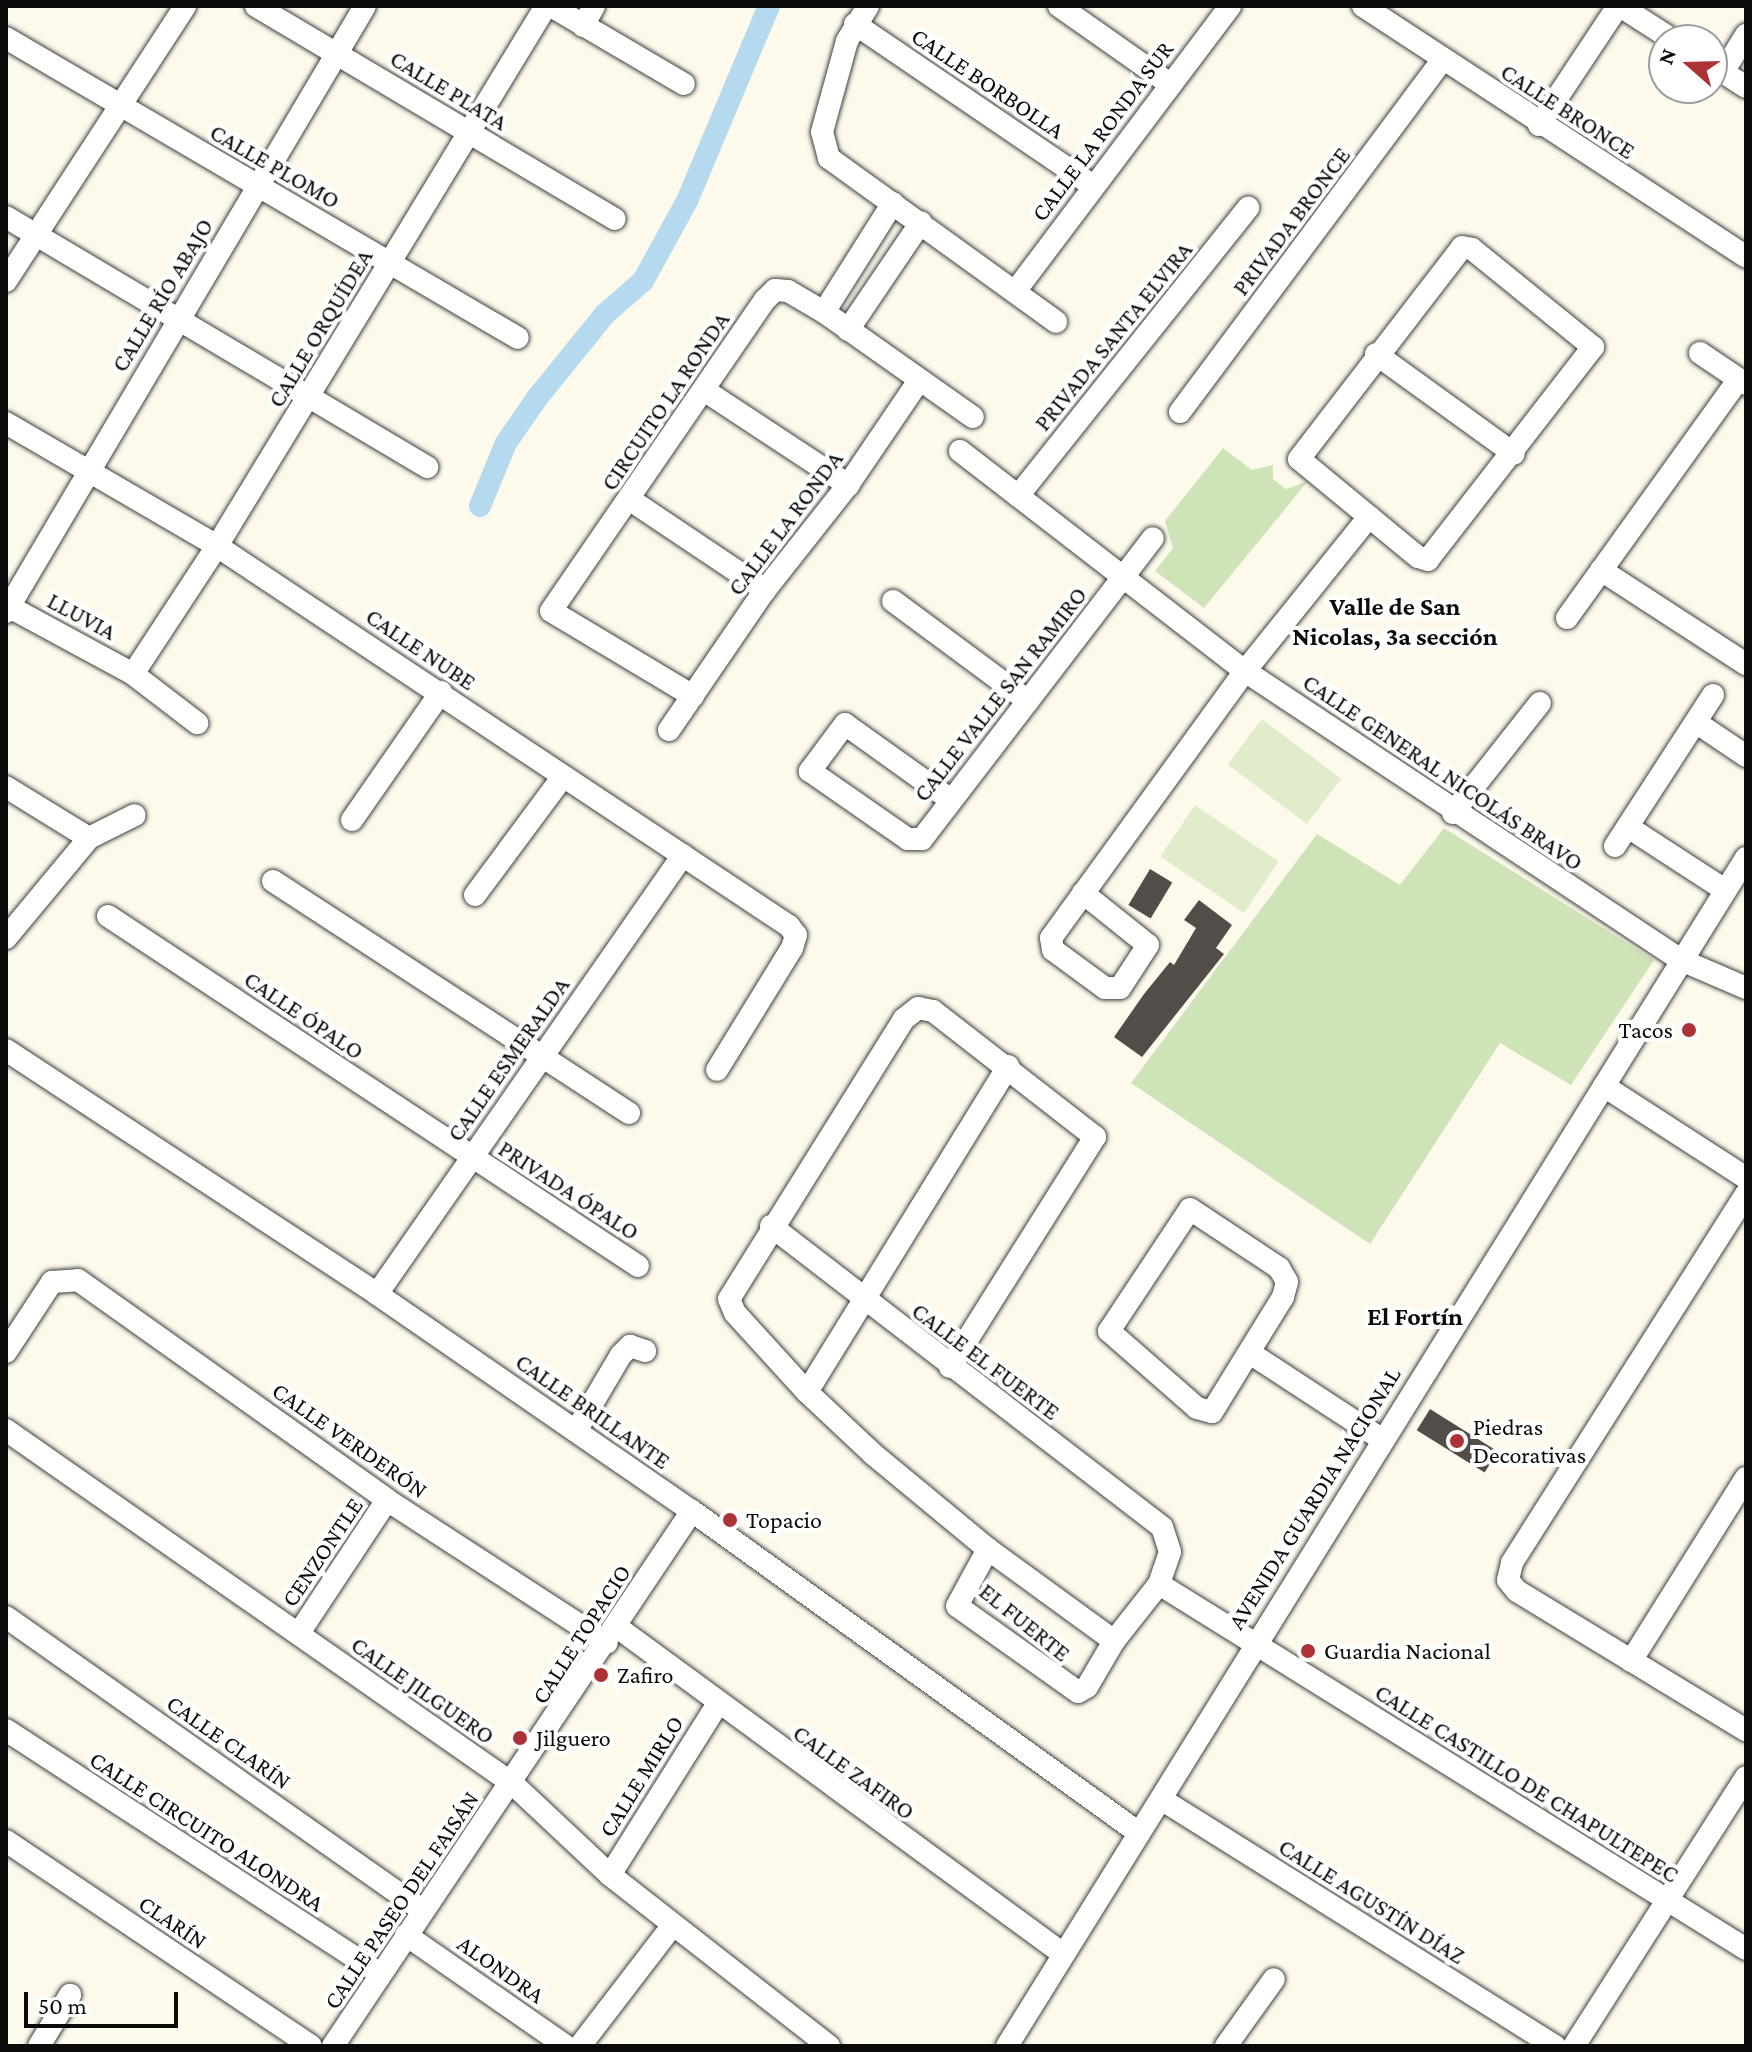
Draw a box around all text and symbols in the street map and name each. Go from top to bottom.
street label: CALLE BORBOLLA [906,21,1070,145]
north arrow [1648,24,1728,104]
street label: CALLE LA RONDA SUR [1025,35,1179,227]
street label: CALLE PLATA [385,44,513,136]
text: N [1653,45,1681,68]
street label: CALLE BRONCE [1495,57,1641,165]
street label: CALLE PLOMO [205,117,345,215]
street label: PRIVADA BRONCE [1226,141,1356,301]
street label: CALLE RÍO ABAJO [105,213,219,377]
street label: PRIVADA SANTA ELVIRA [1028,236,1198,436]
street label: CALLE ORQUÍDEA [261,244,379,412]
street label: CIRCUITO LA RONDA [595,306,735,496]
street label: CALLE LA RONDA [721,445,849,601]
street label: CALLE VALLE SAN RAMIRO [907,581,1093,807]
street label: LLUVIA [43,586,121,646]
district label: Valle de San Nicolas, 3a sección [1292,591,1498,652]
street label: CALLE NUBE [360,602,482,696]
street label: CALLE GENERAL NICOLÁS BRAVO [1297,667,1589,877]
street label: CALLE ÓPALO [239,964,369,1066]
street label: CALLE ESMERALDA [441,971,575,1147]
place label: Tacos [1618,1016,1673,1044]
marker: Tacos [1680,1021,1698,1039]
street label: PRIVADA ÓPALO [493,1134,645,1246]
street label: CALLE EL FUERTE [906,1296,1066,1426]
district label: El Fortín [1367,1301,1463,1333]
street label: CALLE BRILLANTE [510,1347,676,1475]
street label: AVENIDA GUARDIA NACIONAL [1221,1362,1407,1634]
street label: CALLE VERDERÓN [267,1376,433,1504]
place label: Piedras Decorativas [1473,1413,1586,1469]
marker: Piedras Decorativas [1448,1432,1466,1450]
street label: CENZONTLE [275,1492,369,1612]
place label: Topacio [746,1506,822,1534]
marker: Topacio [721,1511,739,1529]
street label: CALLE TOPACIO [525,1559,637,1709]
street label: EL FUERTE [974,1577,1076,1667]
street label: CALLE JILGUERO [346,1630,500,1750]
place label: Guardia Nacional [1324,1637,1491,1665]
marker: Guardia Nacional [1299,1642,1317,1660]
place label: Zafiro [617,1661,673,1689]
marker: Zafiro [592,1666,610,1684]
street label: CALLE CASTILLO DE CHAPULTEPEC [1370,1677,1684,1889]
street label: CALLE CLARÍN [161,1689,297,1795]
street label: CALLE MIRLO [592,1710,690,1842]
street label: CALLE ZAFIRO [788,1718,920,1826]
place label: Jilguero [536,1724,611,1752]
marker: Jilguero [511,1729,529,1747]
street label: CALLE CIRCUITO ALONDRA [84,1744,330,1918]
street label: CALLE PASEO DEL FAISÁN [317,1785,485,2015]
street label: CALLE AGUSTÍN DÍAZ [1273,1832,1471,1970]
street label: CLARÍN [133,1889,213,1955]
street label: ALONDRA [452,1929,550,2009]
scale bar [28,1976,182,2026]
text: 50 m [38,1992,87,2019]

